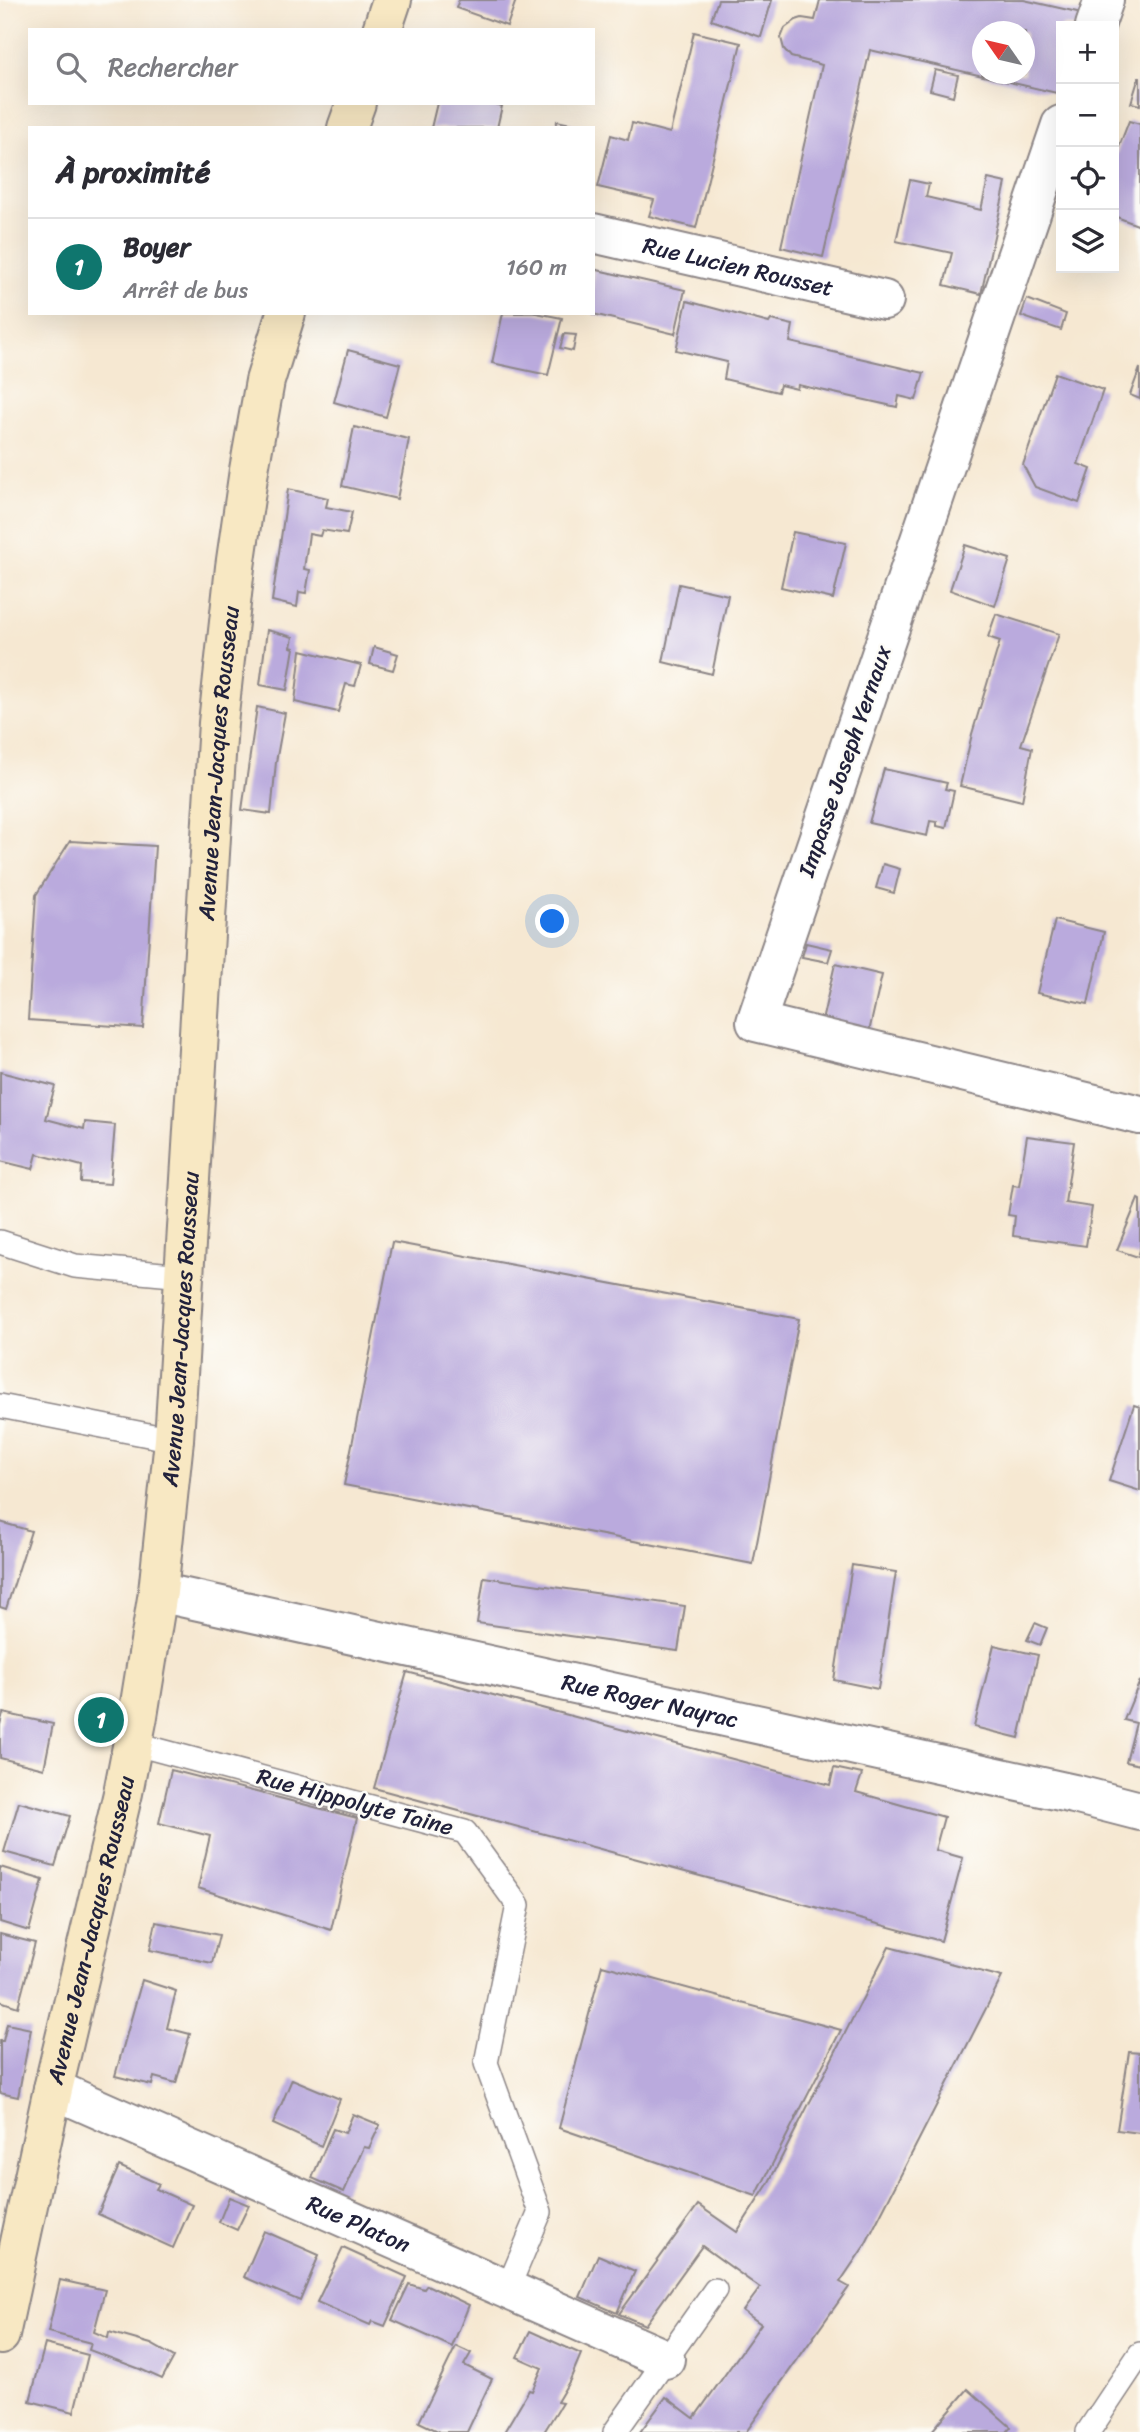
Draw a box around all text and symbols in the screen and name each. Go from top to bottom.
north arrow [972,21,1035,84]
map controls [1056,21,1119,273]
button: + [1056,21,1119,84]
search box [28,28,595,105]
text: Rechercher [108,44,238,90]
icon: search [52,48,90,86]
button: − [1056,84,1119,147]
text: À proximité [56,145,210,199]
button: locate [1056,147,1119,210]
button: layers [1056,210,1119,273]
text: Boyer [123,224,190,270]
street label: Rue Lucien Rousset [639,225,838,308]
text: 1 [74,247,84,288]
text: 160 m [506,247,567,288]
text: Arrêt de bus [123,270,248,311]
street label: Avenue Jean-Jacques Rousseau [185,603,251,923]
street label: Impasse Joseph Yernaux [786,639,904,883]
your location [535,904,569,938]
street label: Avenue Jean-Jacques Rousseau [149,1169,211,1490]
street label: Rue Roger Nayrac [558,1661,743,1740]
pin: 1 [78,1694,124,1746]
street label: Rue Hippolyte Taine [252,1756,458,1848]
street label: Avenue Jean-Jacques Rousseau [34,1772,147,2089]
street label: Rue Platon [300,2183,418,2265]

